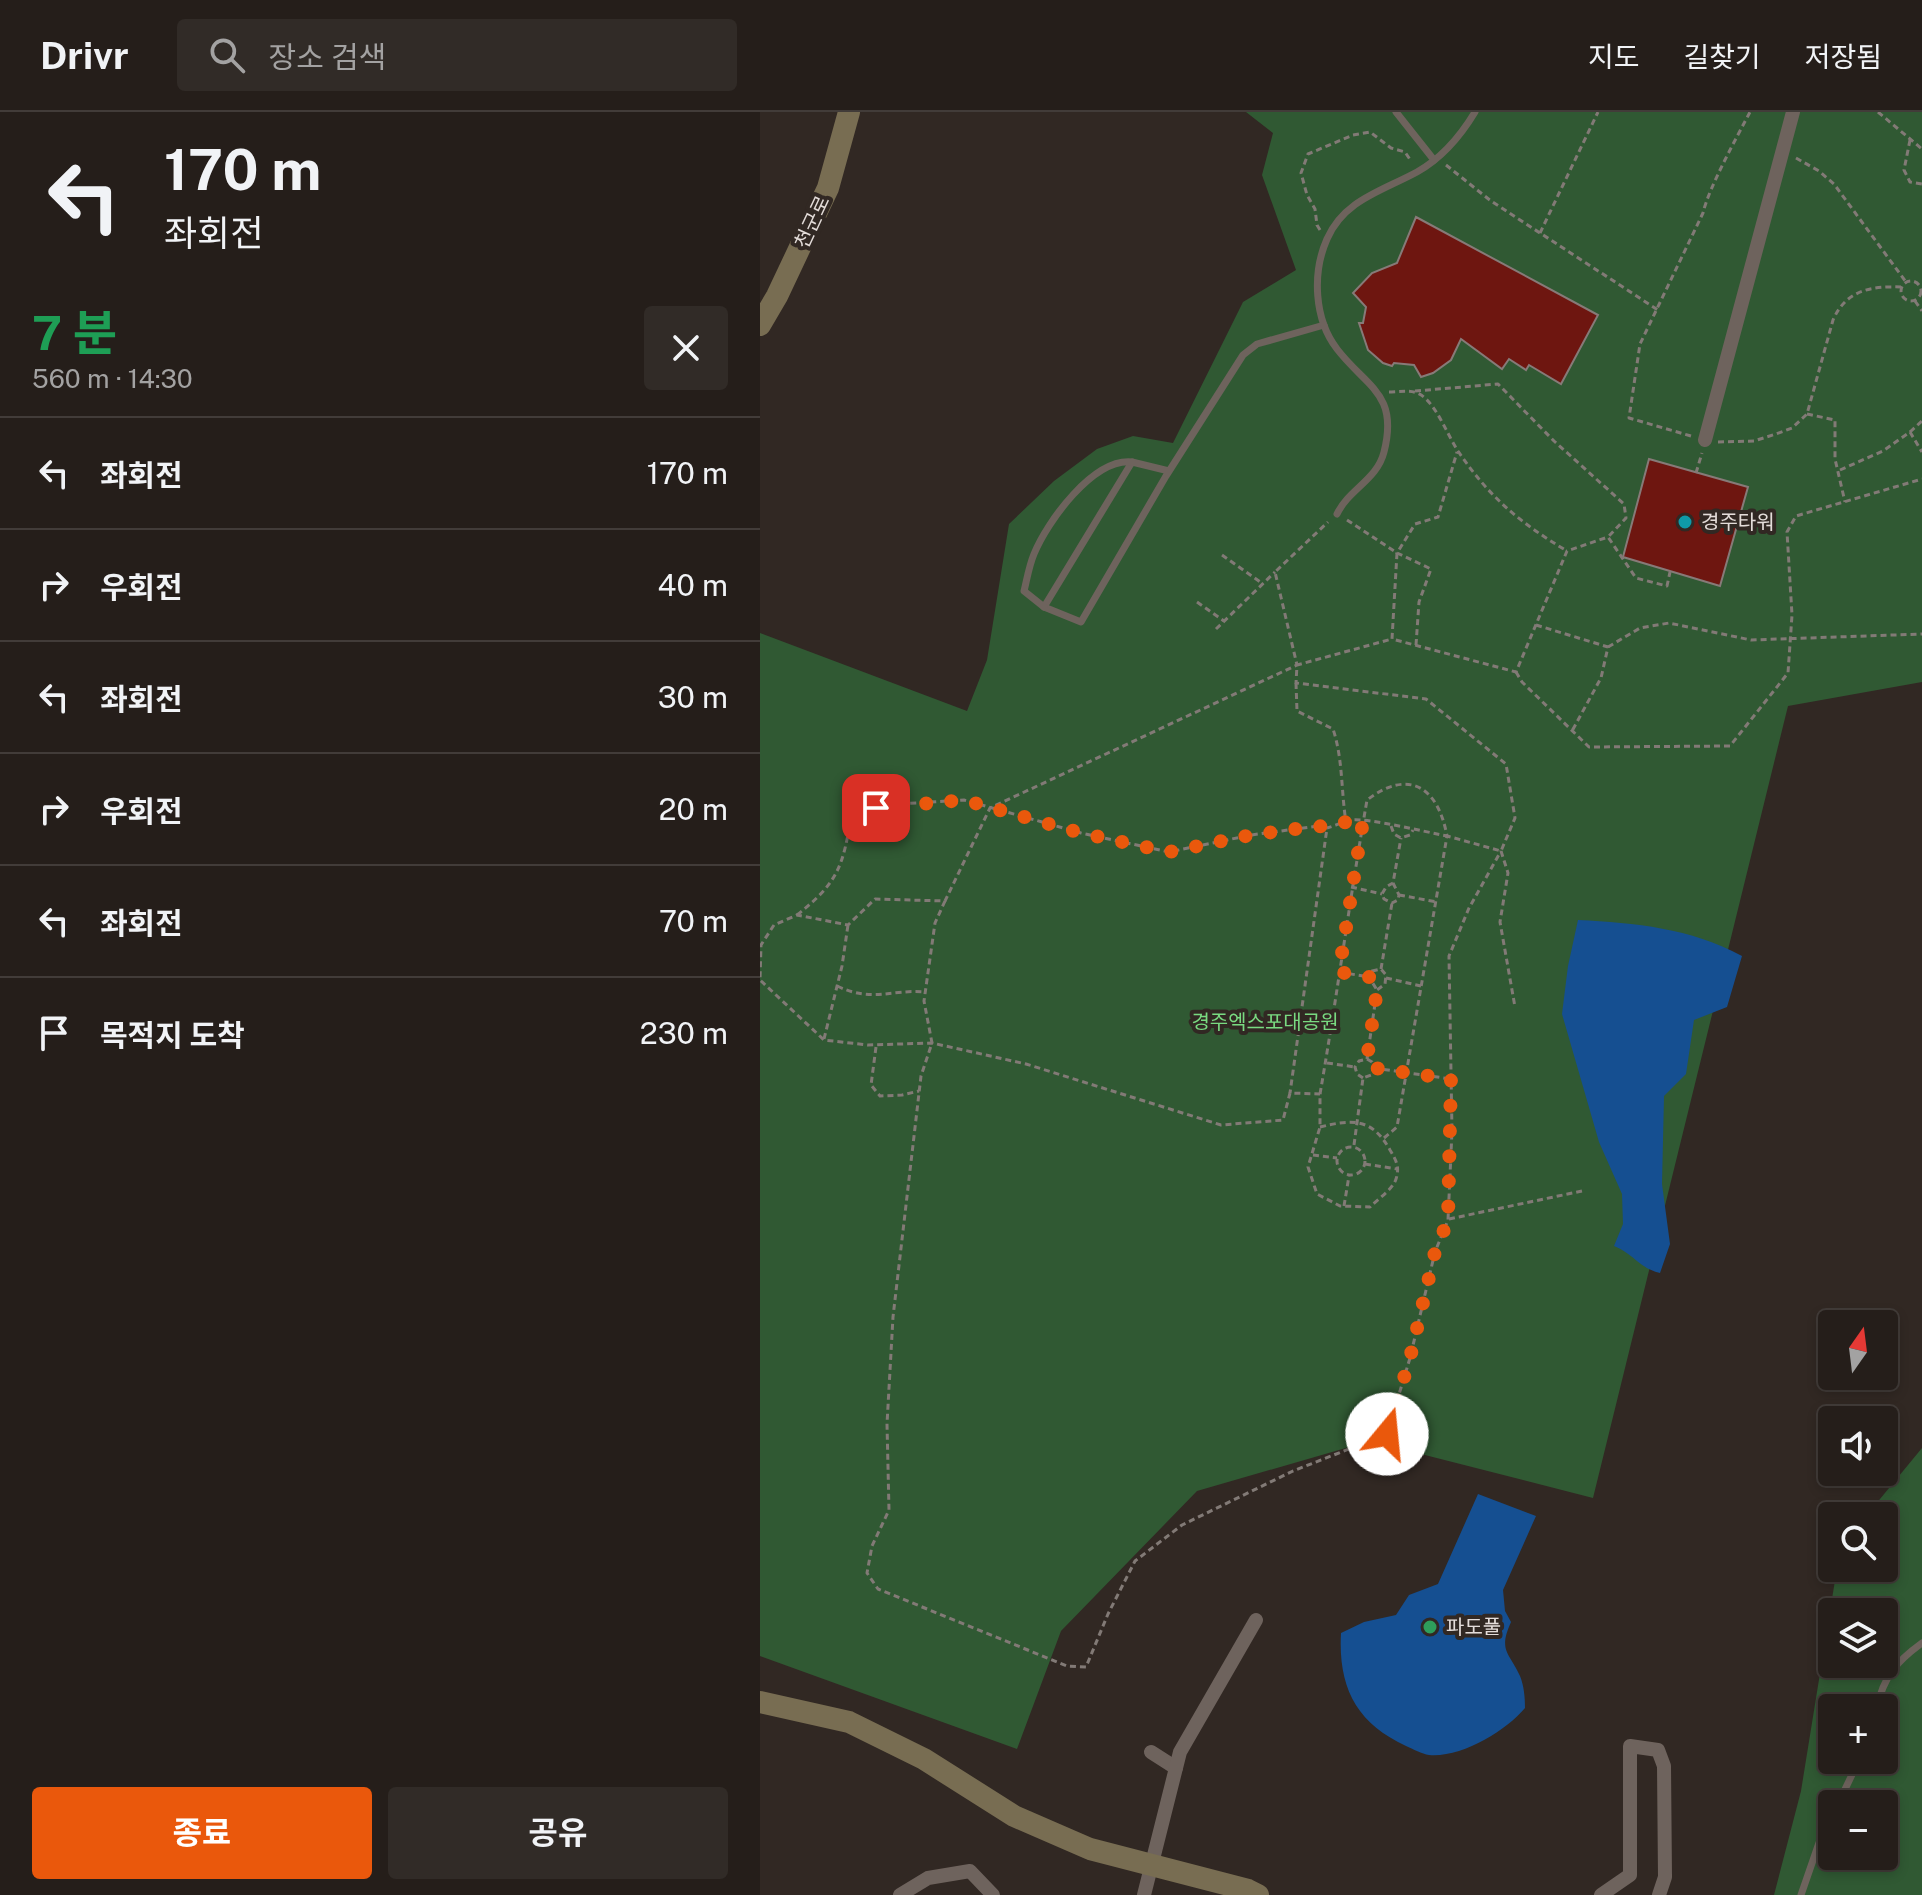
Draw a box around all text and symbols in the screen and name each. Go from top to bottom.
search box [177,19,737,91]
text: Drivr [40,33,129,78]
icon: search [205,33,249,77]
text: 장소 검색 [269,39,386,75]
text: 지도 [1588,40,1639,73]
text: 길찾기 [1683,40,1761,73]
text: 저장됨 [1805,40,1882,73]
text: 170 m [164,137,321,203]
icon: left [32,144,136,248]
street label: 천군로 [789,192,835,252]
text: 좌회전 [164,212,263,254]
text: 7 분 [32,304,117,361]
button: close [644,306,728,390]
text: 560 m · 14:30 [32,363,193,394]
icon: left [32,451,76,495]
text: 170 m [647,455,728,491]
text: 좌회전 [100,457,183,493]
place label: 경주타워 [1701,510,1775,534]
marker: 경주타워 [1676,513,1694,531]
icon: right [32,563,76,607]
text: 40 m [658,567,728,603]
text: 우회전 [100,569,183,605]
icon: left [32,675,76,719]
text: 30 m [658,679,728,715]
text: 좌회전 [100,681,183,717]
pin [842,774,910,842]
icon: arrive [854,786,898,830]
icon: right [32,787,76,831]
text: 20 m [659,791,728,827]
text: 우회전 [100,793,183,829]
icon: left [32,899,76,943]
text: 70 m [659,903,728,939]
text: 좌회전 [100,905,183,941]
park label: 경주엑스포대공원 [1191,1010,1339,1034]
icon: arrive [32,1011,76,1055]
text: 230 m [640,1015,728,1051]
text: 목적지 도착 [100,1017,245,1053]
north arrow [1818,1310,1898,1390]
map controls [1818,1310,1898,1870]
position arrow [1345,1392,1429,1476]
button: sound [1818,1406,1898,1486]
button: search [1818,1502,1898,1582]
button: layers [1818,1598,1898,1678]
place label: 파도풀 [1446,1615,1501,1639]
marker: 파도풀 [1421,1618,1439,1636]
button: + [1818,1694,1898,1774]
button: 종료 [32,1787,372,1879]
button: 공유 [388,1787,728,1879]
button: − [1818,1790,1898,1870]

